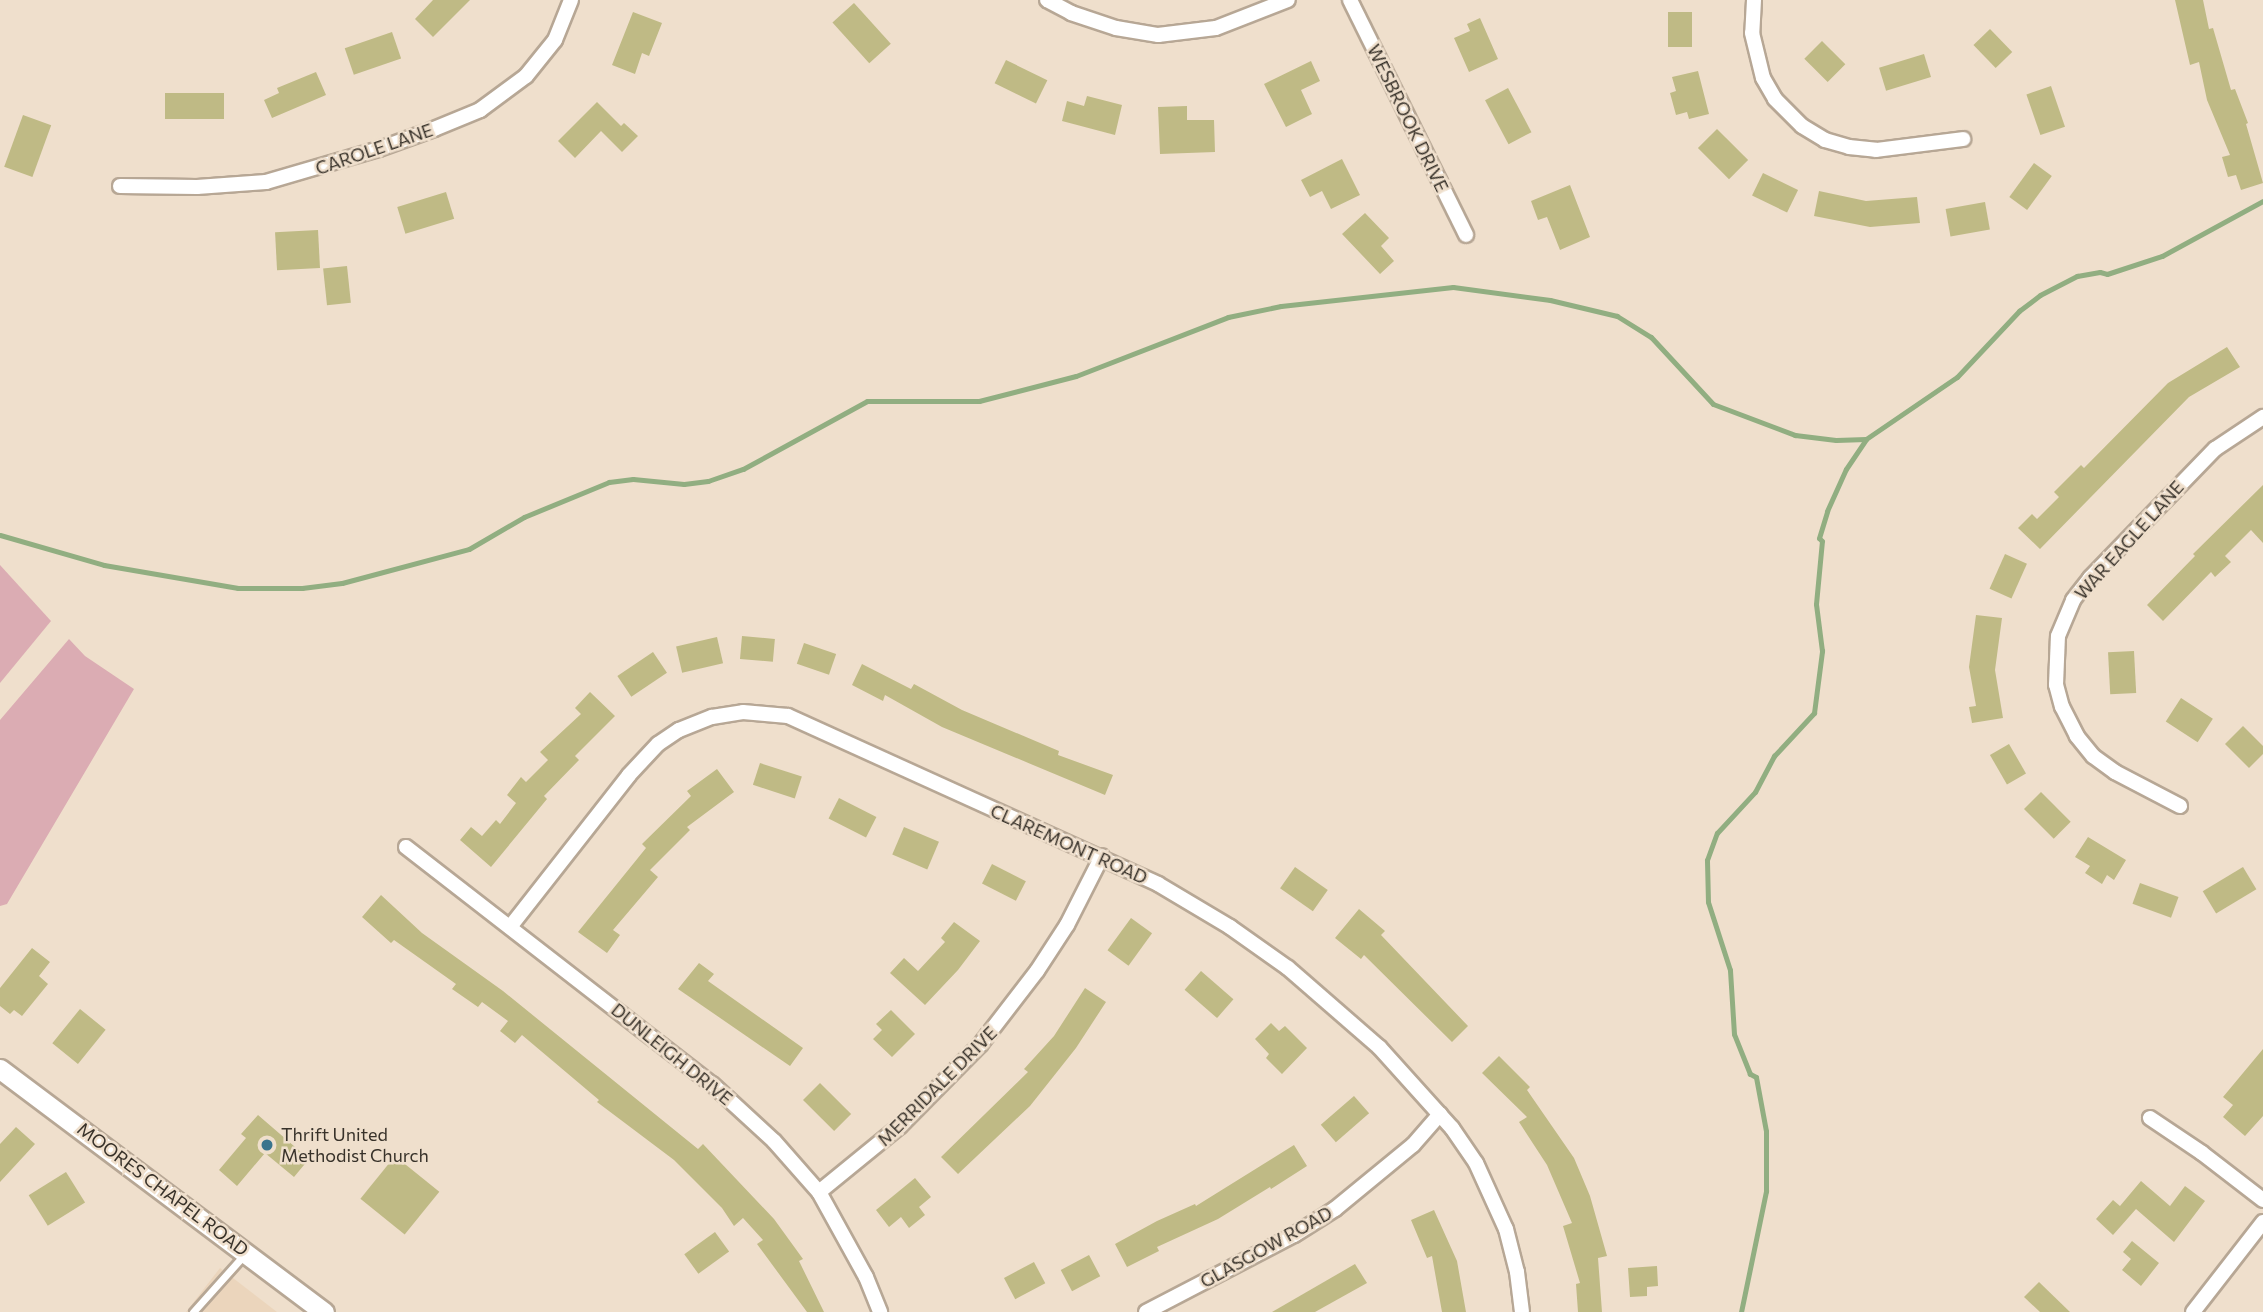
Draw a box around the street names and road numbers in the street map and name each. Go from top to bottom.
street label: WESBROOK DRIVE [1363,41,1453,195]
street label: CAROLE LANE [312,119,436,179]
street label: WAR EAGLE LANE [2070,476,2188,604]
street label: CLAREMONT ROAD [987,800,1151,888]
street label: DUNLEIGH DRIVE [607,999,737,1109]
street label: MERRIDALE DRIVE [873,1022,1001,1150]
street label: MOORES CHAPEL ROAD [73,1118,253,1260]
street label: GLASGOW ROAD [1196,1202,1336,1292]

